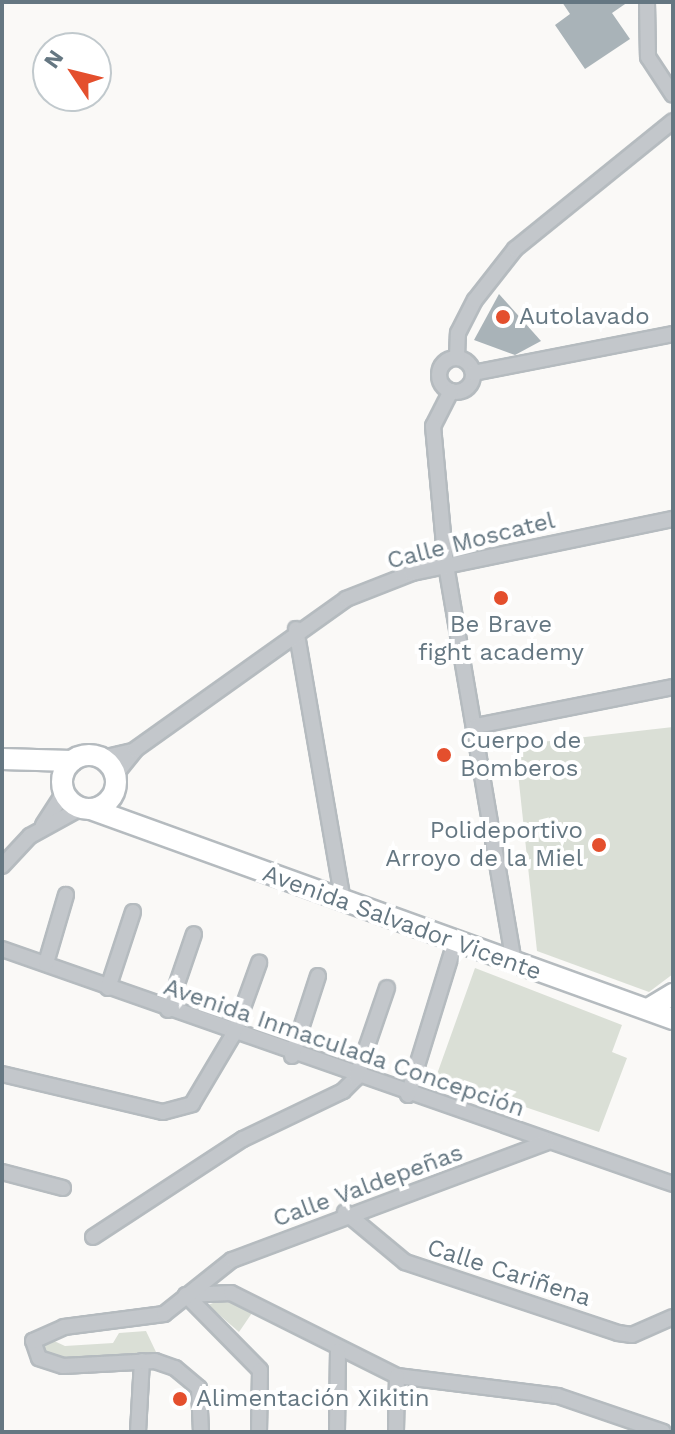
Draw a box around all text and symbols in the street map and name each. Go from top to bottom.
north arrow [32,32,112,112]
text: N [39,45,68,73]
place label: Autolavado [519,303,650,331]
marker: Autolavado [494,308,512,326]
street label: Calle Moscatel [384,506,558,576]
marker: Be Brave fight academy [492,589,510,607]
place label: Be Brave fight academy [418,611,584,667]
place label: Cuerpo de Bomberos [460,727,581,783]
marker: Cuerpo de Bomberos [435,746,453,764]
place label: Polideportivo Arroyo de la Miel [385,817,583,873]
marker: Polideportivo Arroyo de la Miel [590,836,608,854]
street label: Avenida Salvador Vicente [258,859,546,987]
street label: Avenida Inmaculada Concepción [159,972,529,1124]
street label: Calle Valdepeñas [269,1138,467,1234]
street label: Calle Cariñena [424,1233,594,1313]
place label: Alimentación Xikitin [196,1385,430,1413]
marker: Alimentación Xikitin [171,1390,189,1408]

